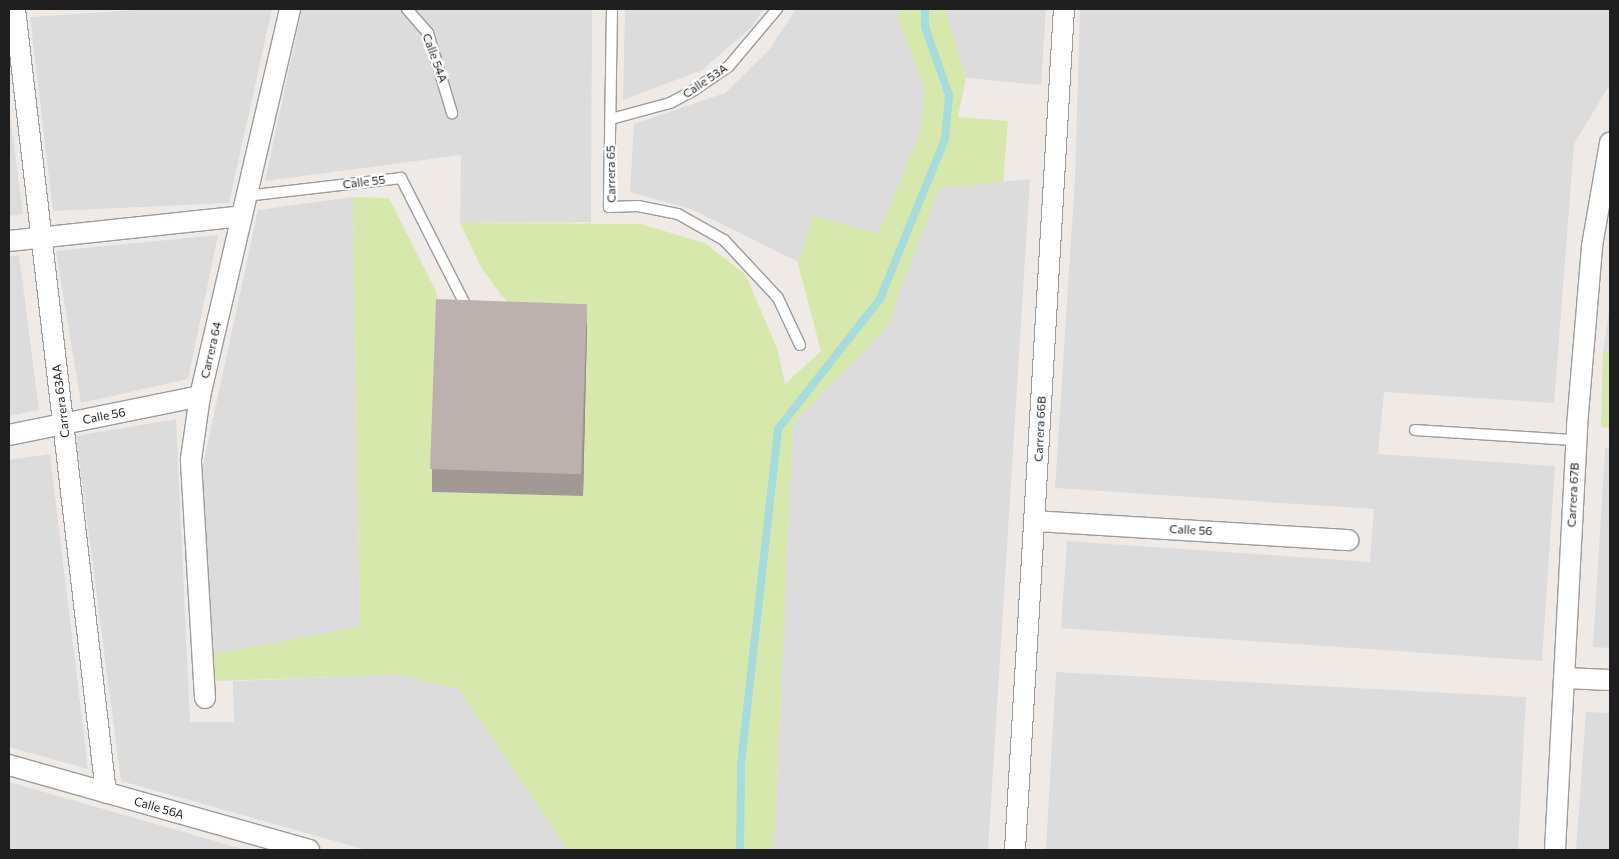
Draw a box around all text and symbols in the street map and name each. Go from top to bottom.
street label: Calle 54A [419,31,451,85]
street label: Calle 53A [680,61,730,101]
street label: Carrera 65 [603,145,619,203]
street label: Calle 55 [342,172,386,192]
street label: Carrera 64 [197,320,225,380]
street label: Carrera 63AA [49,363,73,439]
street label: Carrera 66B [1031,396,1049,462]
street label: Calle 56 [81,405,127,427]
street label: Carrera 67B [1564,462,1582,528]
street label: Calle 56 [1169,522,1213,538]
street label: Calle 56A [132,794,186,822]

